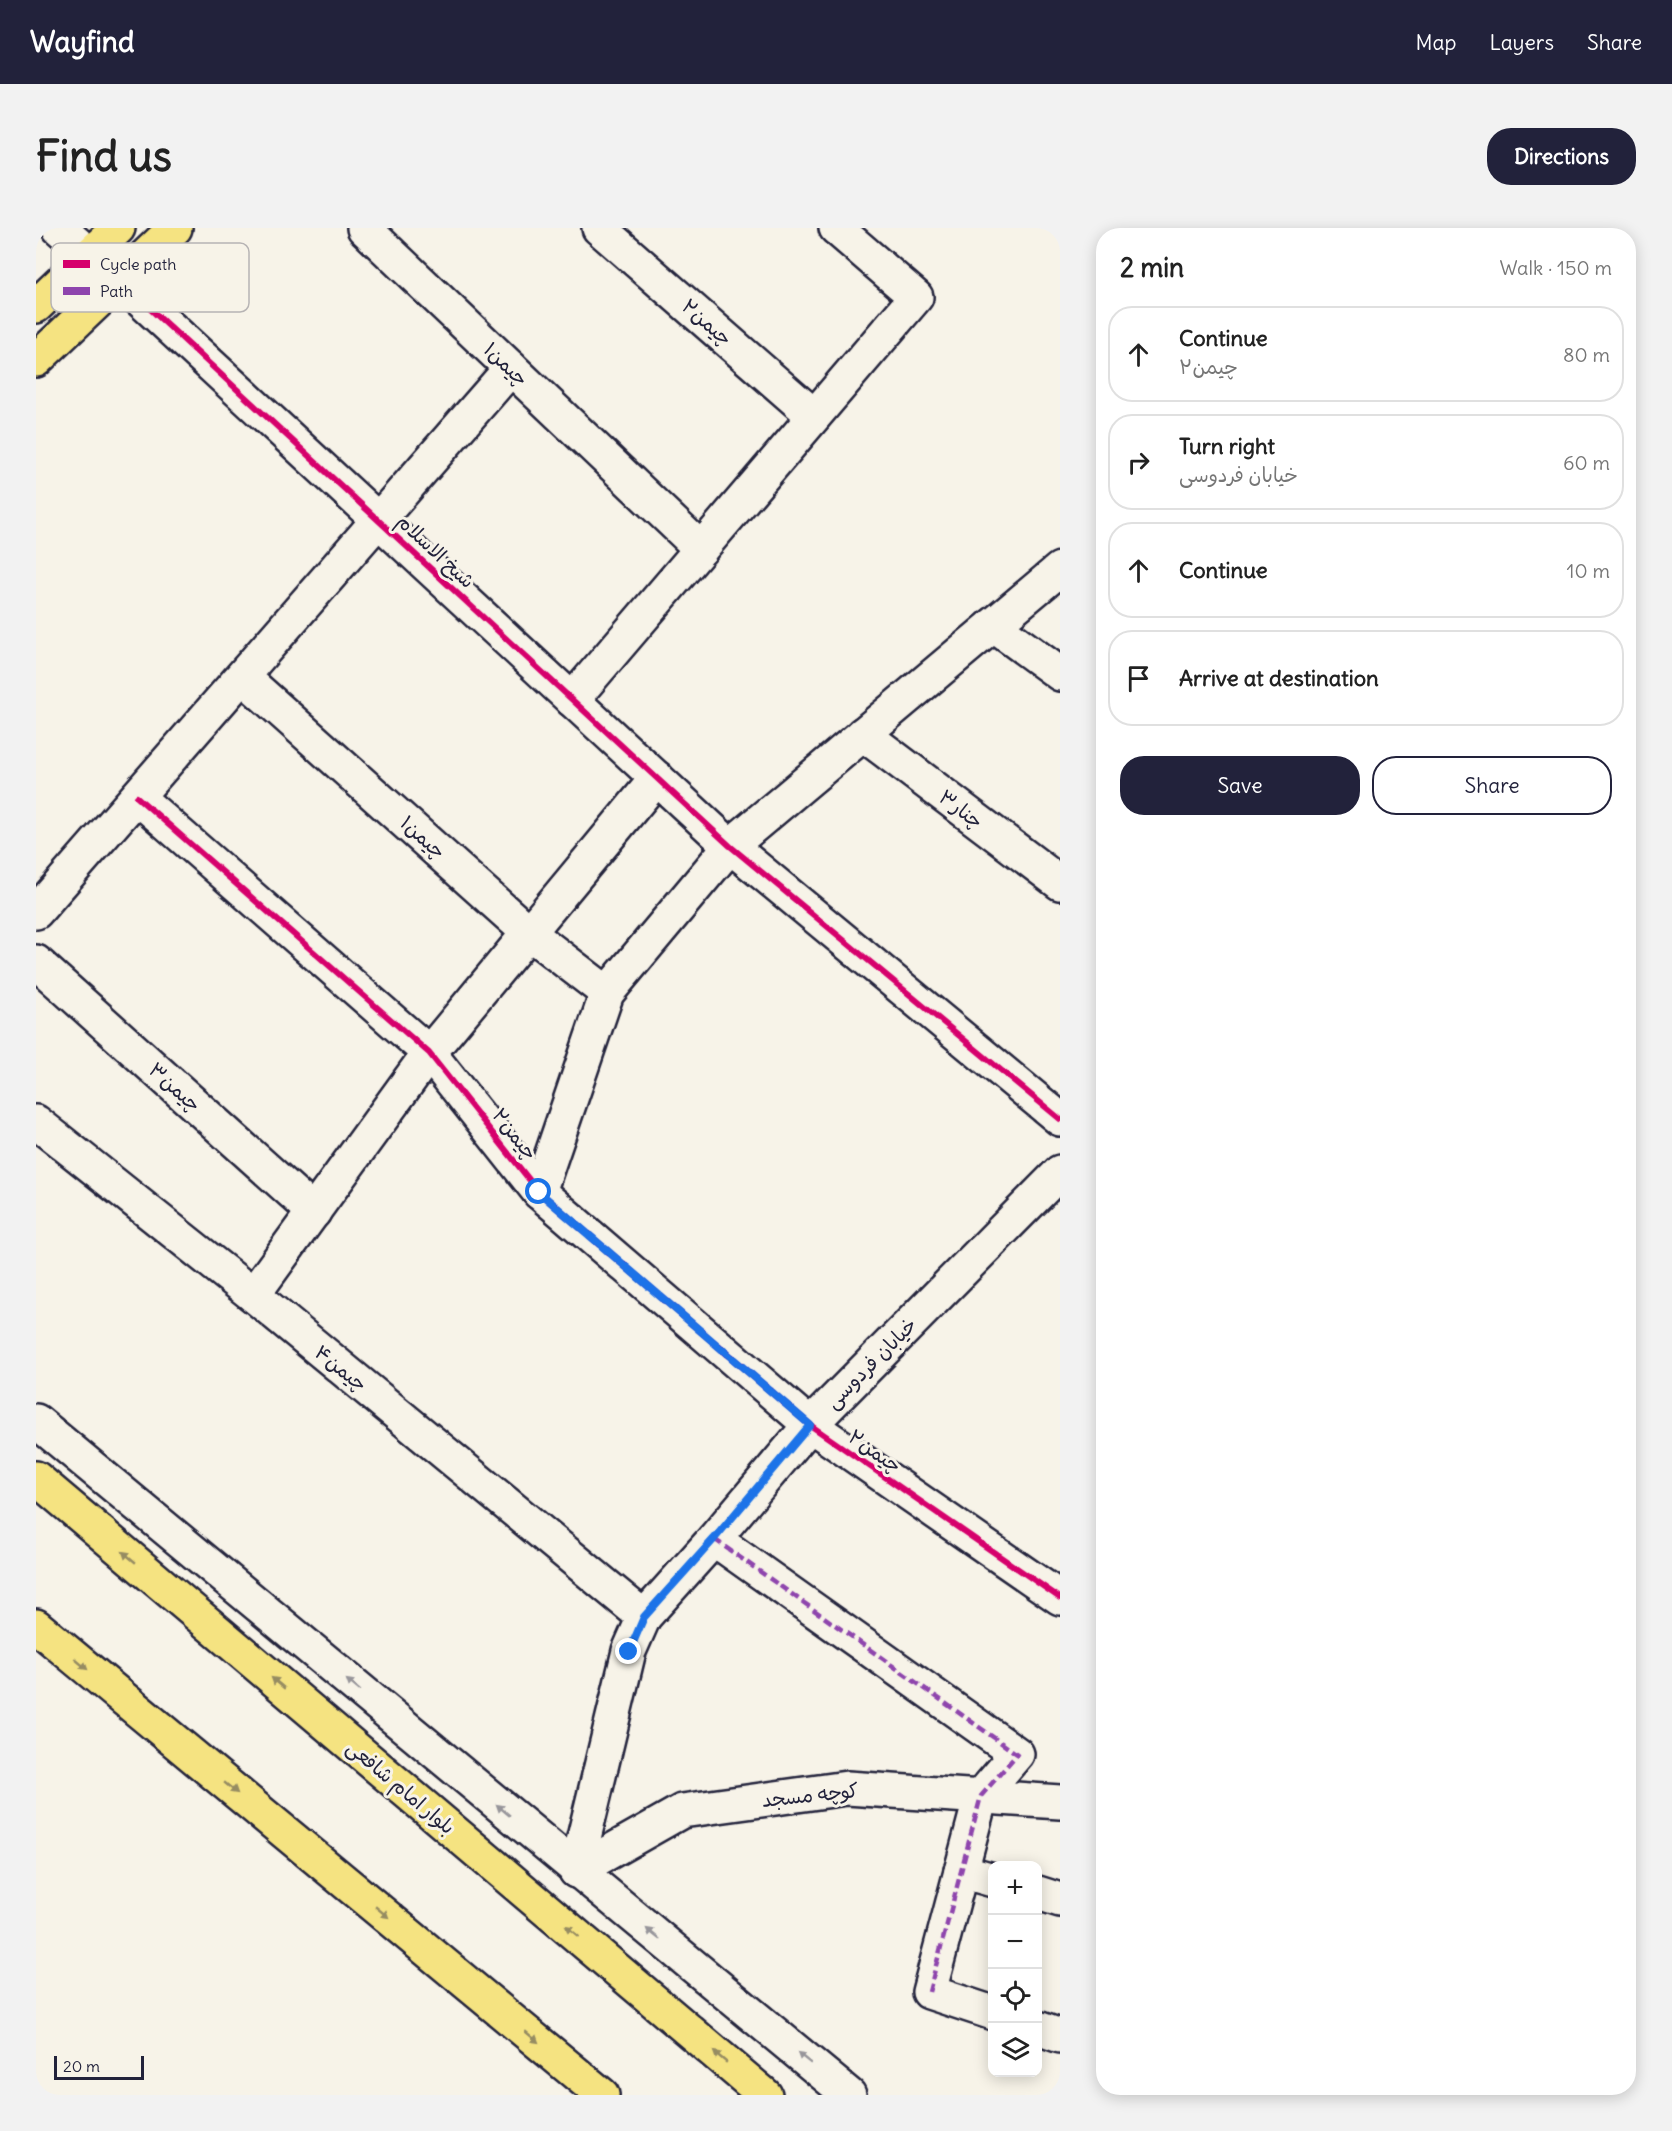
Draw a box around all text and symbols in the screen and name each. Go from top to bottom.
text: Wayfind [30,24,134,60]
text: Map [1416,29,1456,56]
text: Layers [1489,29,1554,56]
text: Share [1587,29,1642,56]
button: Directions [1487,128,1636,185]
text: Find us [36,130,172,182]
legend [51,243,249,312]
text: 2 min [1120,251,1184,284]
text: Cycle path [100,254,176,274]
text: Walk · 150 m [1500,255,1612,280]
text: Path [100,281,133,301]
street label: چیمن۲ [676,293,738,351]
text: Continue [1179,324,1268,352]
street label: چیمن۱ [478,336,534,392]
icon: ahead [1122,338,1155,371]
text: 80 m [1563,342,1610,367]
text: چیمن۲ [1179,354,1238,379]
text: Turn right [1179,432,1275,460]
icon: right [1122,446,1155,479]
text: 60 m [1563,450,1610,475]
text: خیابان فردوسی [1179,462,1298,487]
street label: شیخ الاسلام [390,508,481,595]
icon: ahead [1122,554,1155,587]
text: Continue [1179,556,1268,584]
text: 10 m [1567,558,1610,583]
icon: arrive [1122,662,1155,695]
text: Arrive at destination [1179,664,1379,692]
button: Save [1120,756,1360,815]
button: Share [1372,756,1612,815]
street label: چنار۳ [934,784,988,834]
street label: چیمن۱ [395,810,451,864]
street label: چیمن۳ [143,1057,207,1117]
street label: چیمن۲ [487,1103,543,1165]
route start [525,1178,551,1204]
street label: خیابان فردوسی [820,1312,922,1414]
street label: چیمن۴ [309,1339,373,1397]
street label: چیمن۲ [843,1423,907,1479]
one-way arrow [121,1551,137,1564]
route end [615,1638,641,1664]
one-way arrow [73,1657,89,1670]
one-way arrow [270,1677,286,1690]
one-way arrow [346,1679,361,1691]
street label: بلوار امام شافعی [340,1734,461,1841]
street label: کوچه مسجد [760,1777,860,1813]
one-way arrow [223,1781,238,1794]
one-way arrow [496,1804,511,1817]
map controls [988,1861,1042,2077]
button: + [988,1861,1042,1915]
one-way arrow [374,1906,389,1918]
button: − [988,1915,1042,1969]
one-way arrow [564,1925,580,1938]
one-way arrow [645,1928,661,1941]
button: locate [988,1969,1042,2023]
button: layers [988,2023,1042,2077]
one-way arrow [524,2030,540,2043]
one-way arrow [713,2051,728,2064]
one-way arrow [797,2052,812,2065]
scale bar [54,2053,144,2080]
text: 20 m [63,2056,100,2076]

